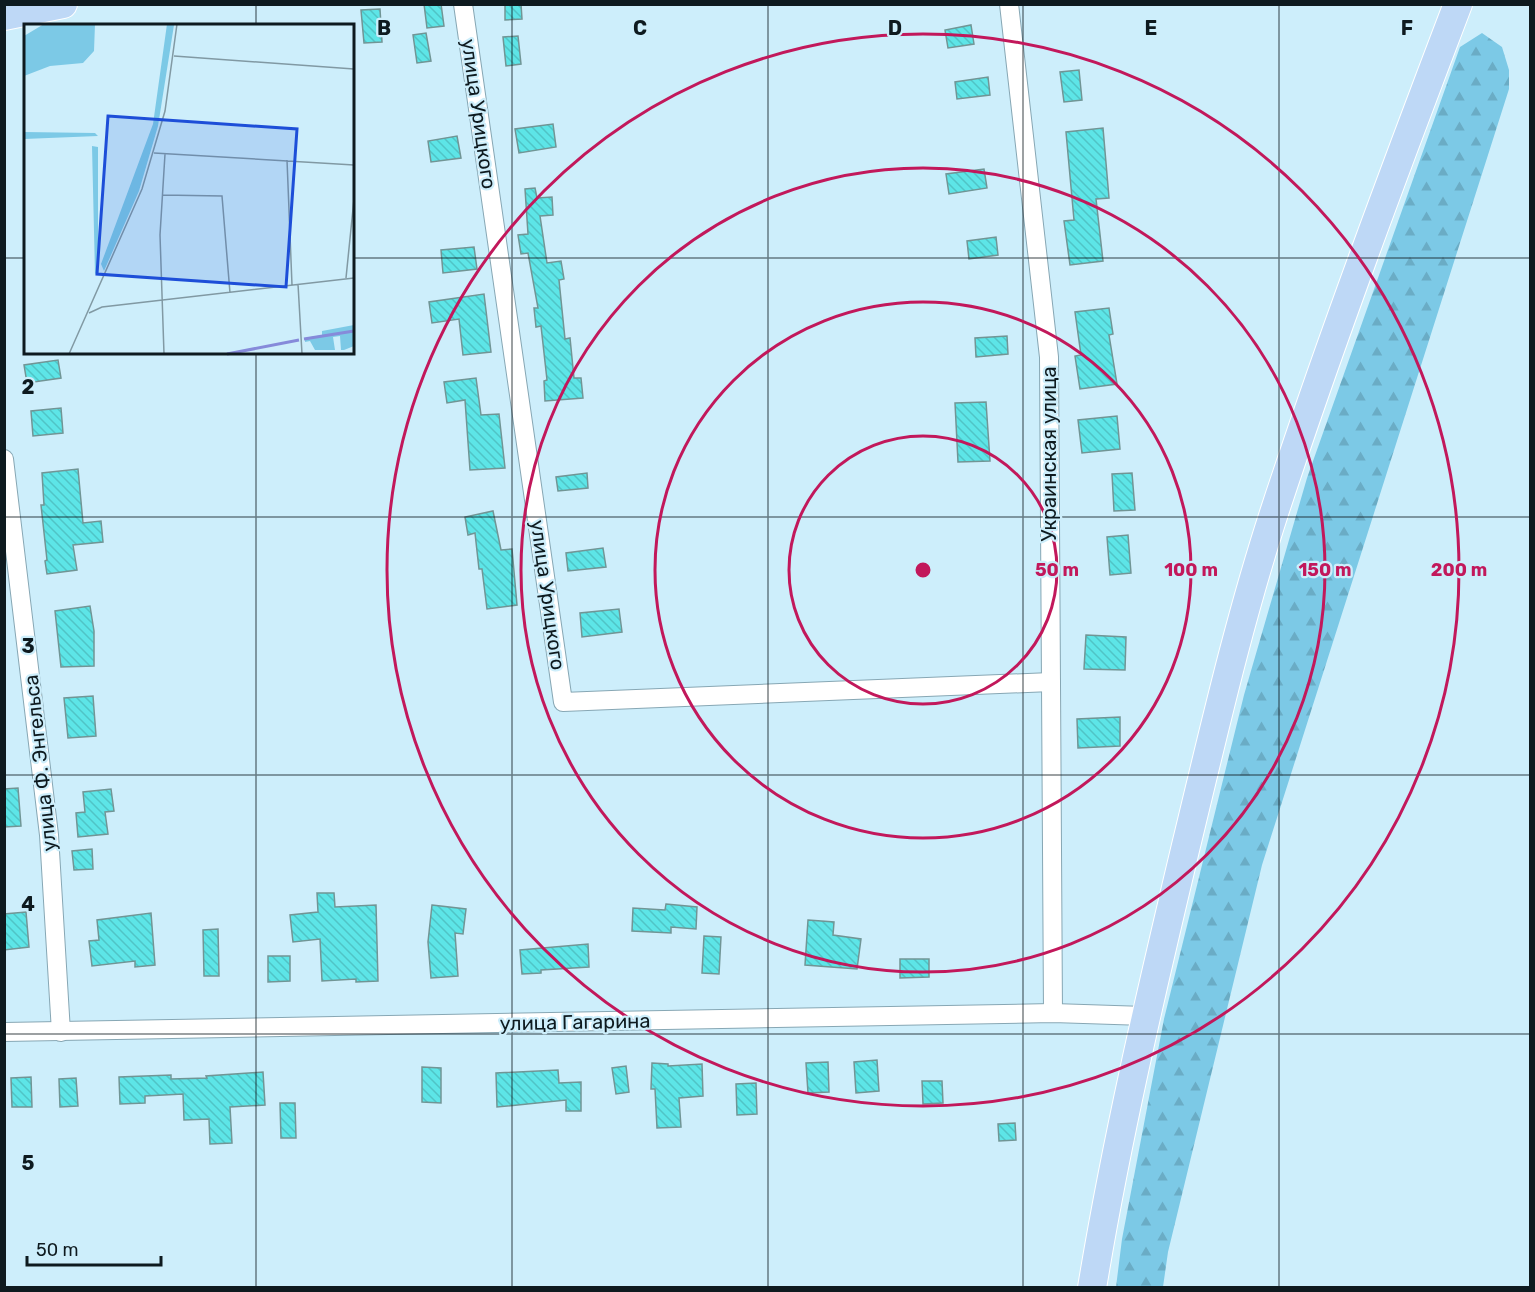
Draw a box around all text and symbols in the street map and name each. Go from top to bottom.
text: B [377,16,391,40]
text: C [633,16,647,40]
text: D [888,16,902,40]
text: E [1145,16,1157,40]
text: F [1401,16,1413,40]
inset map [24,24,354,354]
street label: улица Урицкого [457,37,501,191]
street label: Украинская улица [1037,366,1061,542]
text: 2 [22,375,35,399]
street label: улица Урицкого [526,518,570,672]
text: 50 m [1035,559,1079,581]
text: 100 m [1164,559,1218,581]
text: 150 m [1298,559,1352,581]
text: 200 m [1431,559,1487,581]
centre of rings [913,560,933,580]
text: 3 [21,634,35,658]
street label: улица Ф. Энгельса [19,673,61,853]
text: 4 [21,892,35,916]
street label: улица Гагарина [499,1009,651,1035]
text: 5 [22,1151,35,1175]
scale bar [27,1229,160,1267]
text: 50 m [36,1239,79,1261]

